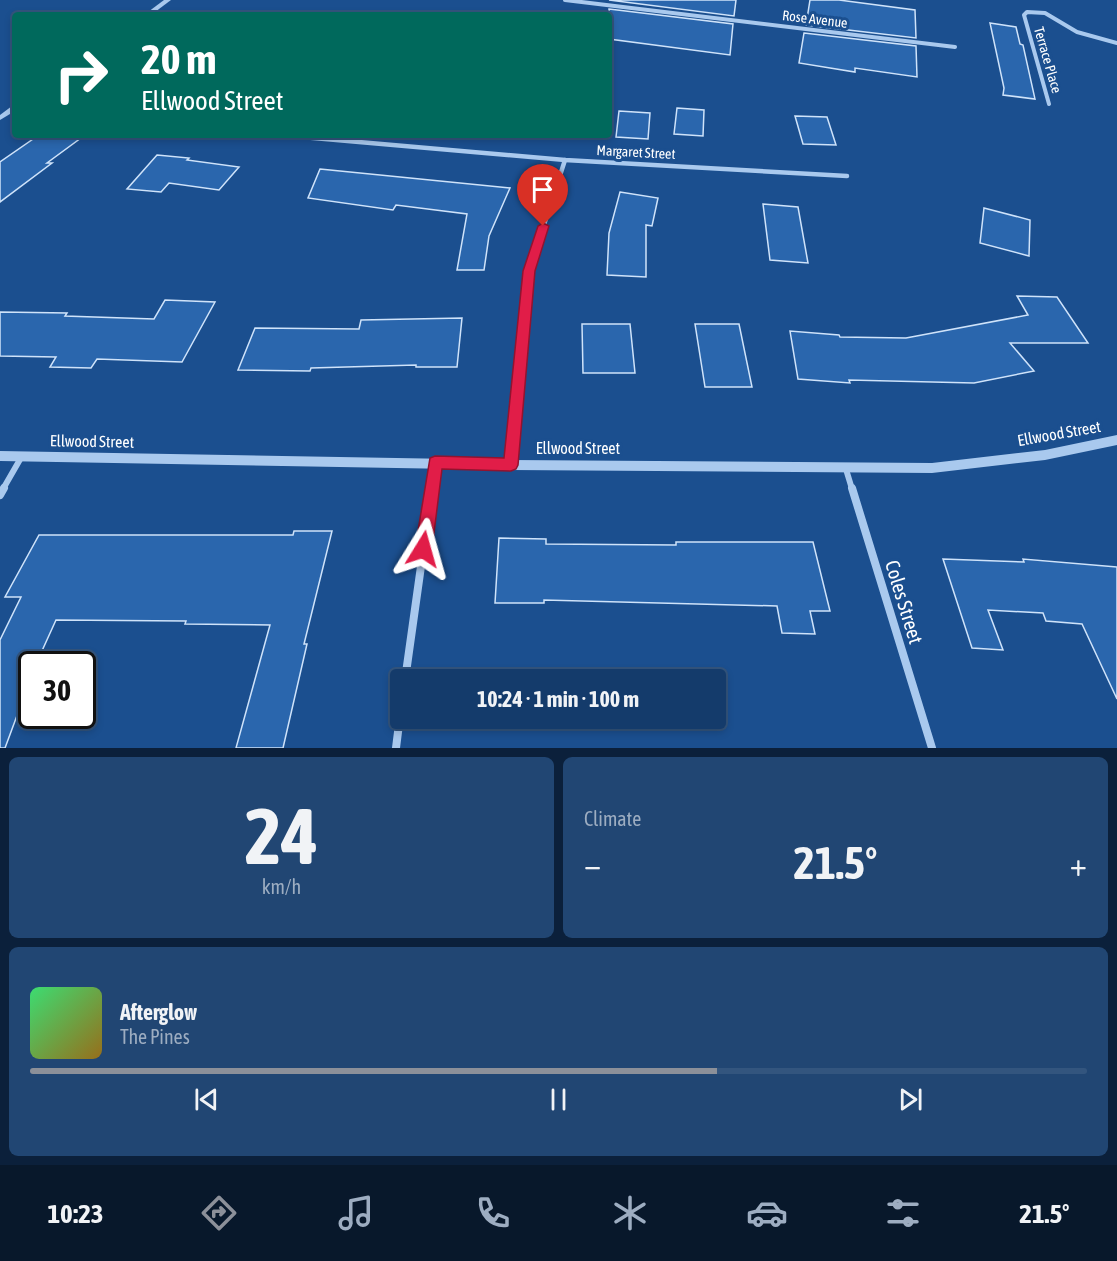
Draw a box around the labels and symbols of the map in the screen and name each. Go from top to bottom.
street label: Rose Avenue [781,7,849,31]
street label: Terrace Place [1031,25,1065,95]
street label: Margaret Street [596,142,676,162]
pin [517,164,568,226]
street label: Ellwood Street [1016,417,1103,449]
street label: Ellwood Street [50,431,135,451]
street label: Ellwood Street [536,439,621,457]
position arrow [391,517,455,581]
street label: Coles Street [881,557,928,647]
speed limit sign: 30 [18,651,96,729]

